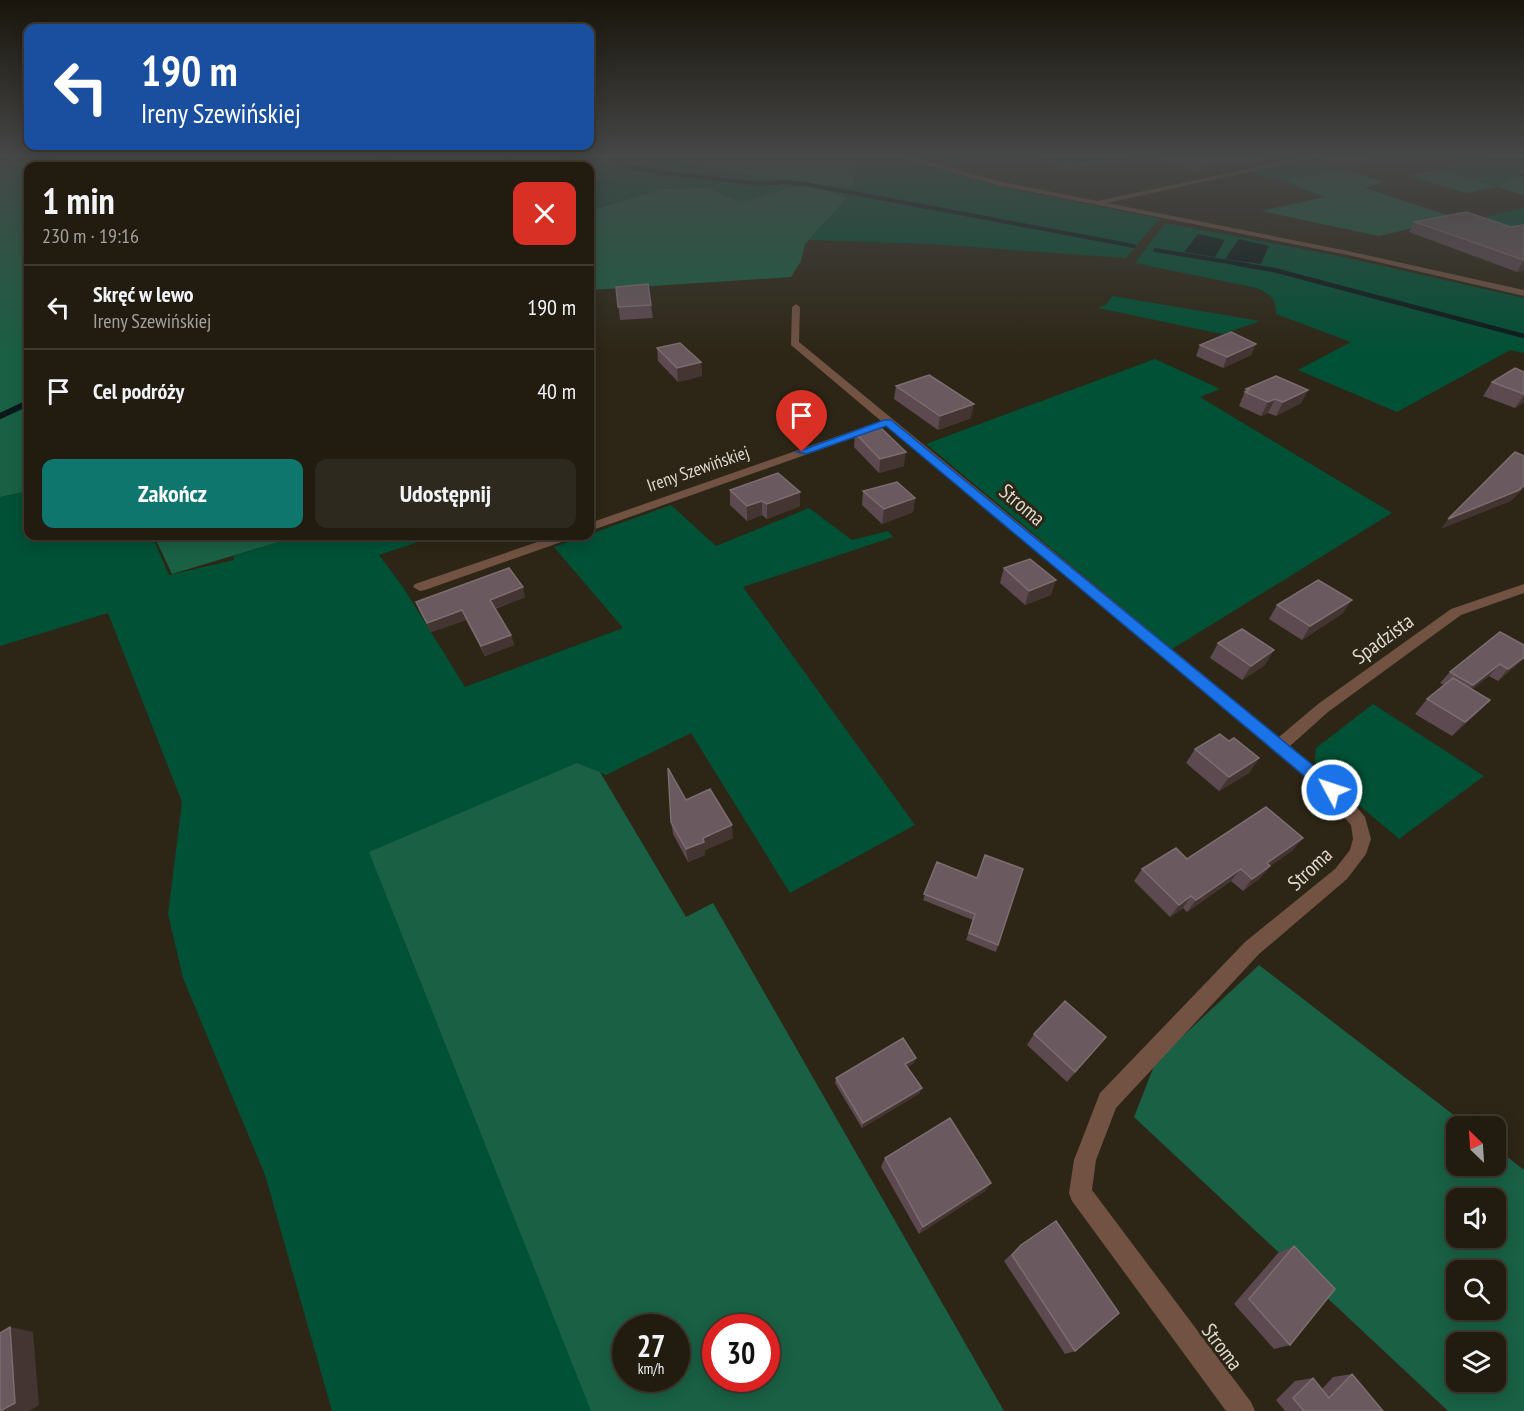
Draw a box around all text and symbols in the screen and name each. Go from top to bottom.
text: 190 m [141,43,238,98]
icon: left [42,48,120,126]
text: Ireny Szewińskiej [141,96,301,130]
text: 1 min [42,177,115,224]
button: close [513,182,576,245]
text: 230 m · 19:16 [42,223,139,249]
text: Skręć w lewo [93,280,194,308]
icon: left [42,291,75,324]
text: 190 m [527,293,576,321]
text: Ireny Szewińskiej [93,308,211,334]
icon: arrive [42,375,75,408]
text: Cel podróży [93,377,184,405]
text: 40 m [537,377,576,405]
pin [776,390,827,452]
icon: arrive [785,399,818,432]
street label: Ireny Szewińskiej [644,440,752,497]
button: Zakończ [42,459,303,528]
button: Udostępnij [315,459,576,528]
street label: Stroma [994,478,1051,532]
street label: Spadzista [1347,607,1419,670]
position arrow [1300,758,1364,822]
street label: Stroma [1282,841,1338,896]
north arrow [1446,1116,1506,1176]
map controls [1446,1116,1506,1392]
button: sound [1446,1188,1506,1248]
button: search [1446,1260,1506,1320]
speed limit sign: 30 [702,1314,780,1392]
street label: Stroma [1196,1318,1249,1375]
text: 27 [637,1326,665,1365]
button: layers [1446,1332,1506,1392]
text: km/h [638,1359,664,1378]

